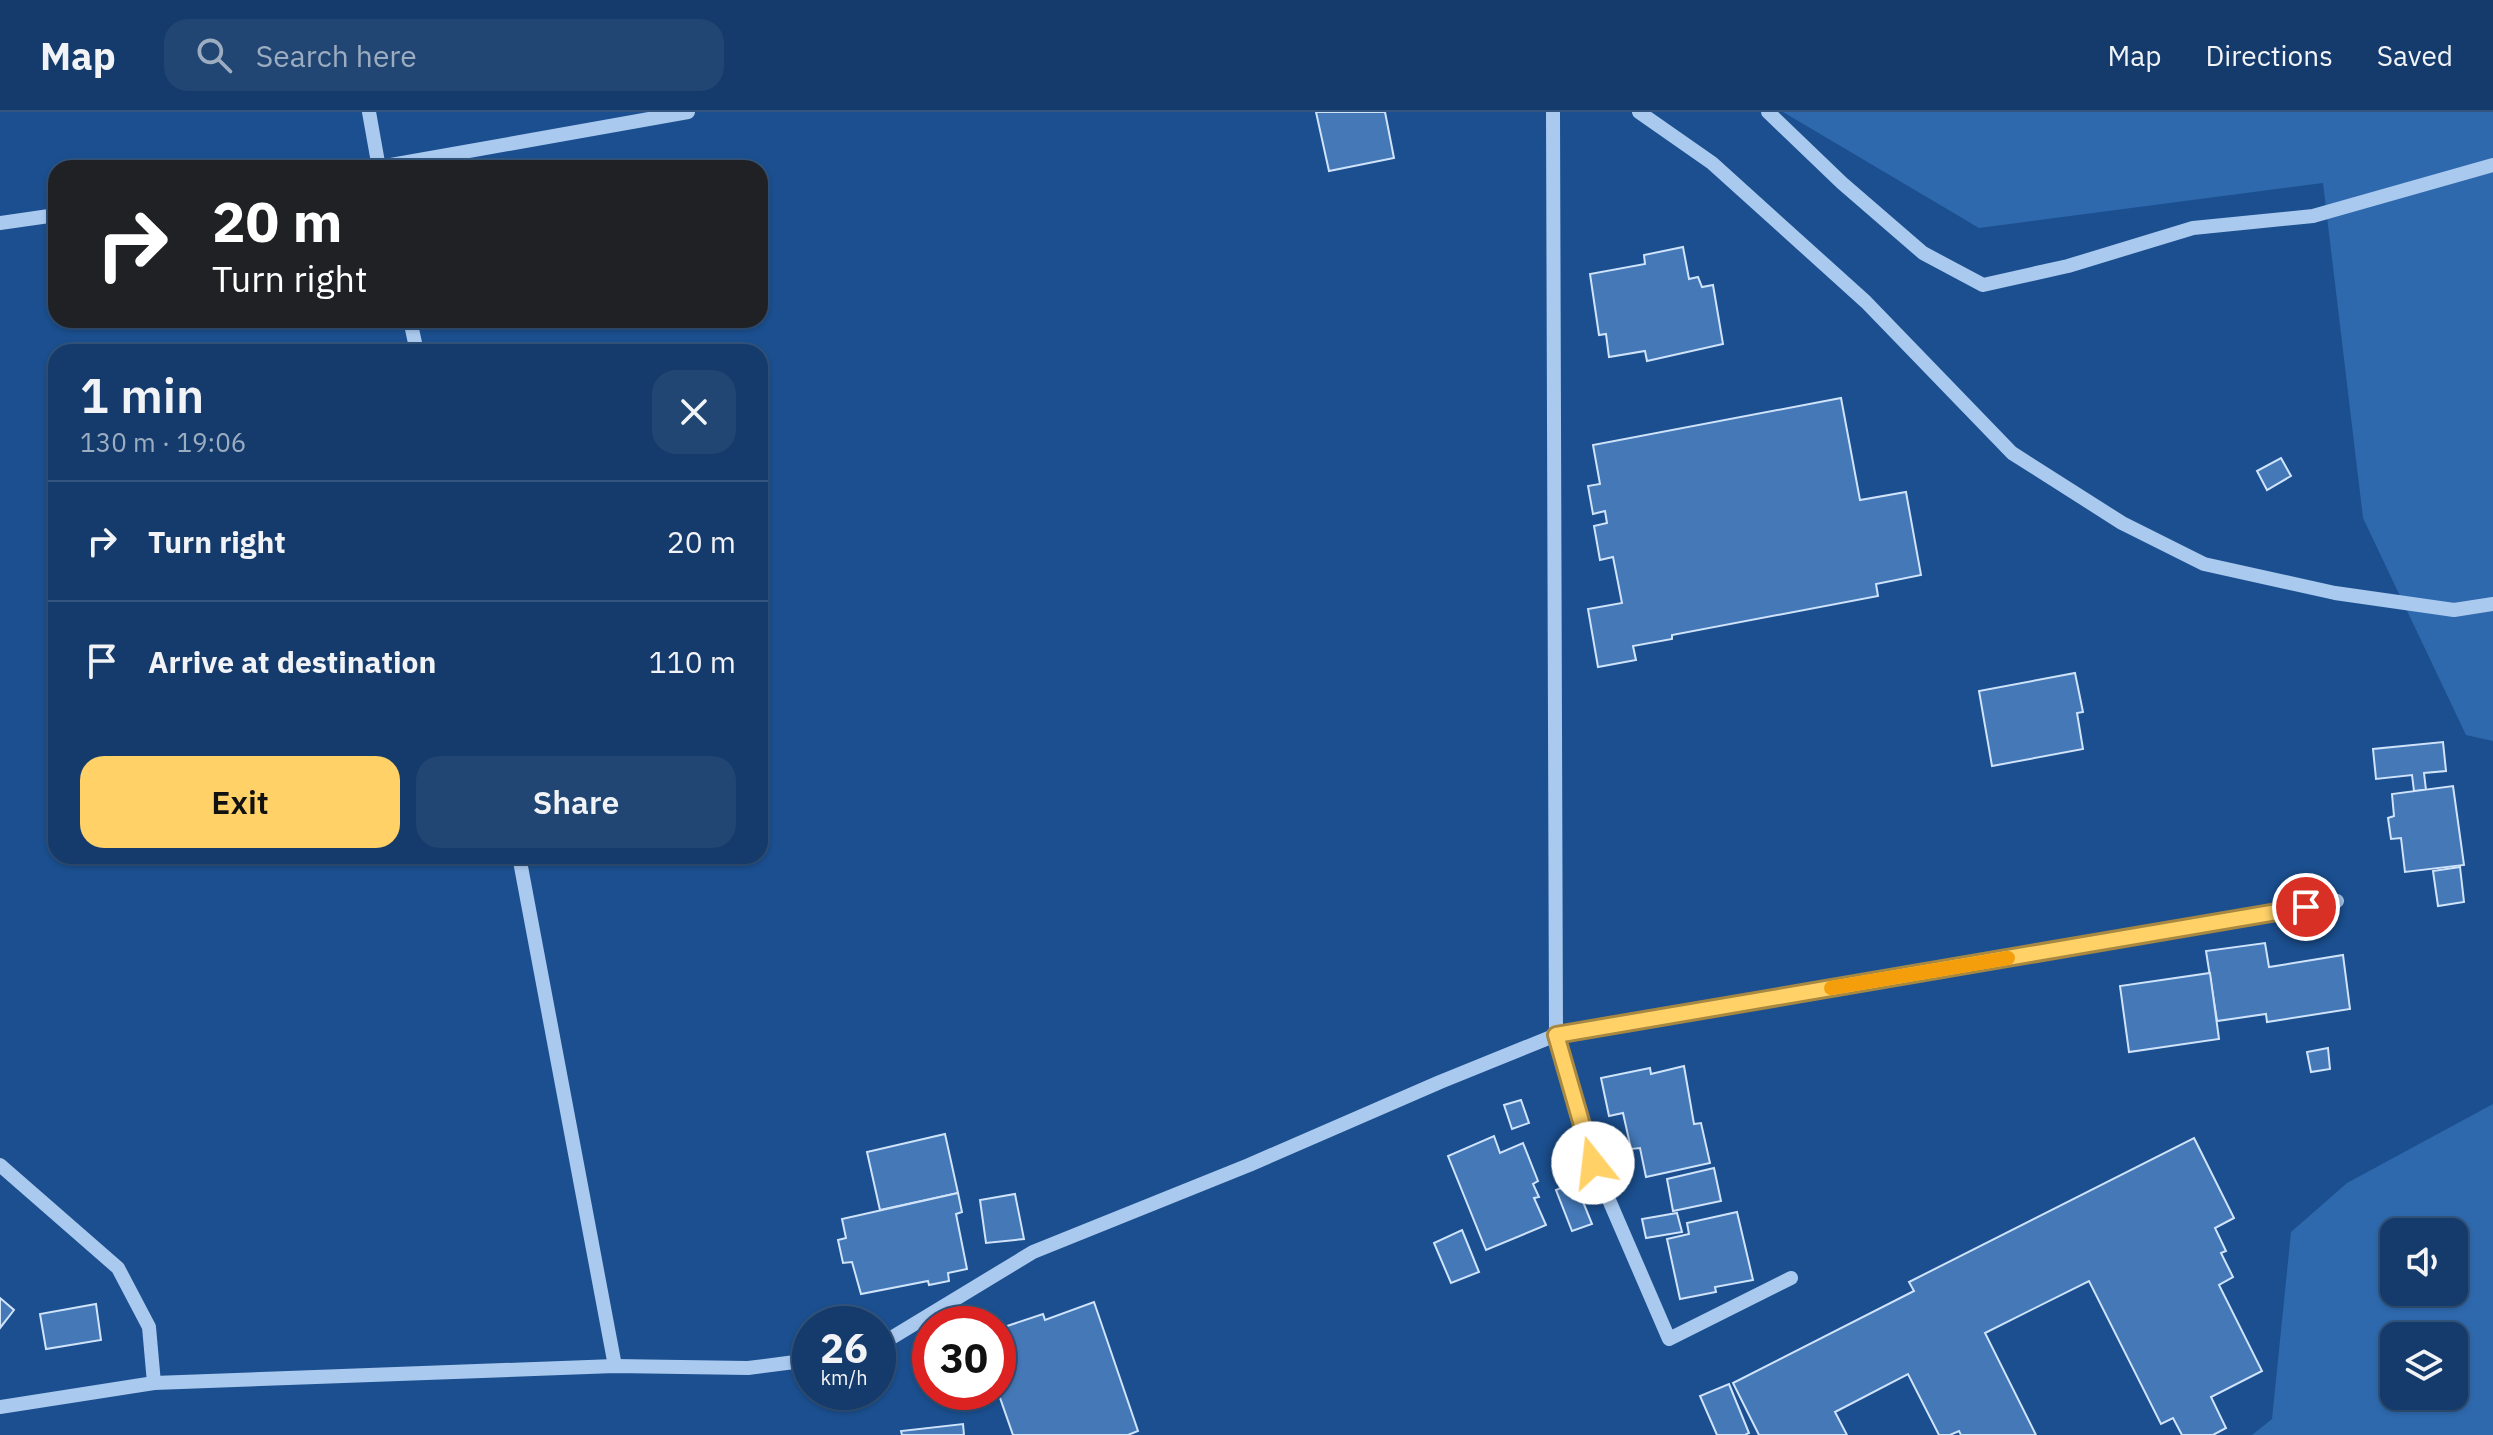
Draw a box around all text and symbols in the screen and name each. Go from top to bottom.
search box [164,19,724,91]
text: Map [40,31,116,80]
icon: search [192,33,236,77]
text: Search here [256,36,417,75]
text: Map [2107,37,2161,74]
text: Directions [2205,37,2333,74]
text: Saved [2377,37,2453,74]
text: 20 m [212,185,342,257]
icon: right [80,192,184,296]
text: Turn right [212,255,368,302]
text: 1 min [80,364,204,426]
button: close [652,370,736,454]
text: 130 m · 19:06 [80,425,246,459]
icon: right [80,519,124,563]
text: Turn right [148,522,286,561]
text: 20 m [667,522,736,561]
icon: arrive [80,639,124,683]
text: Arrive at destination [148,642,436,681]
text: 110 m [649,642,736,681]
button: Exit [80,756,400,848]
button: Share [416,756,736,848]
pin [2272,873,2340,941]
icon: arrive [2284,885,2328,929]
position arrow [1551,1121,1635,1205]
map controls [2380,1218,2468,1410]
button: sound [2380,1218,2468,1306]
speed limit sign: 30 [912,1306,1016,1410]
text: 26 [820,1322,868,1374]
button: layers [2380,1322,2468,1410]
text: km/h [820,1364,868,1391]

